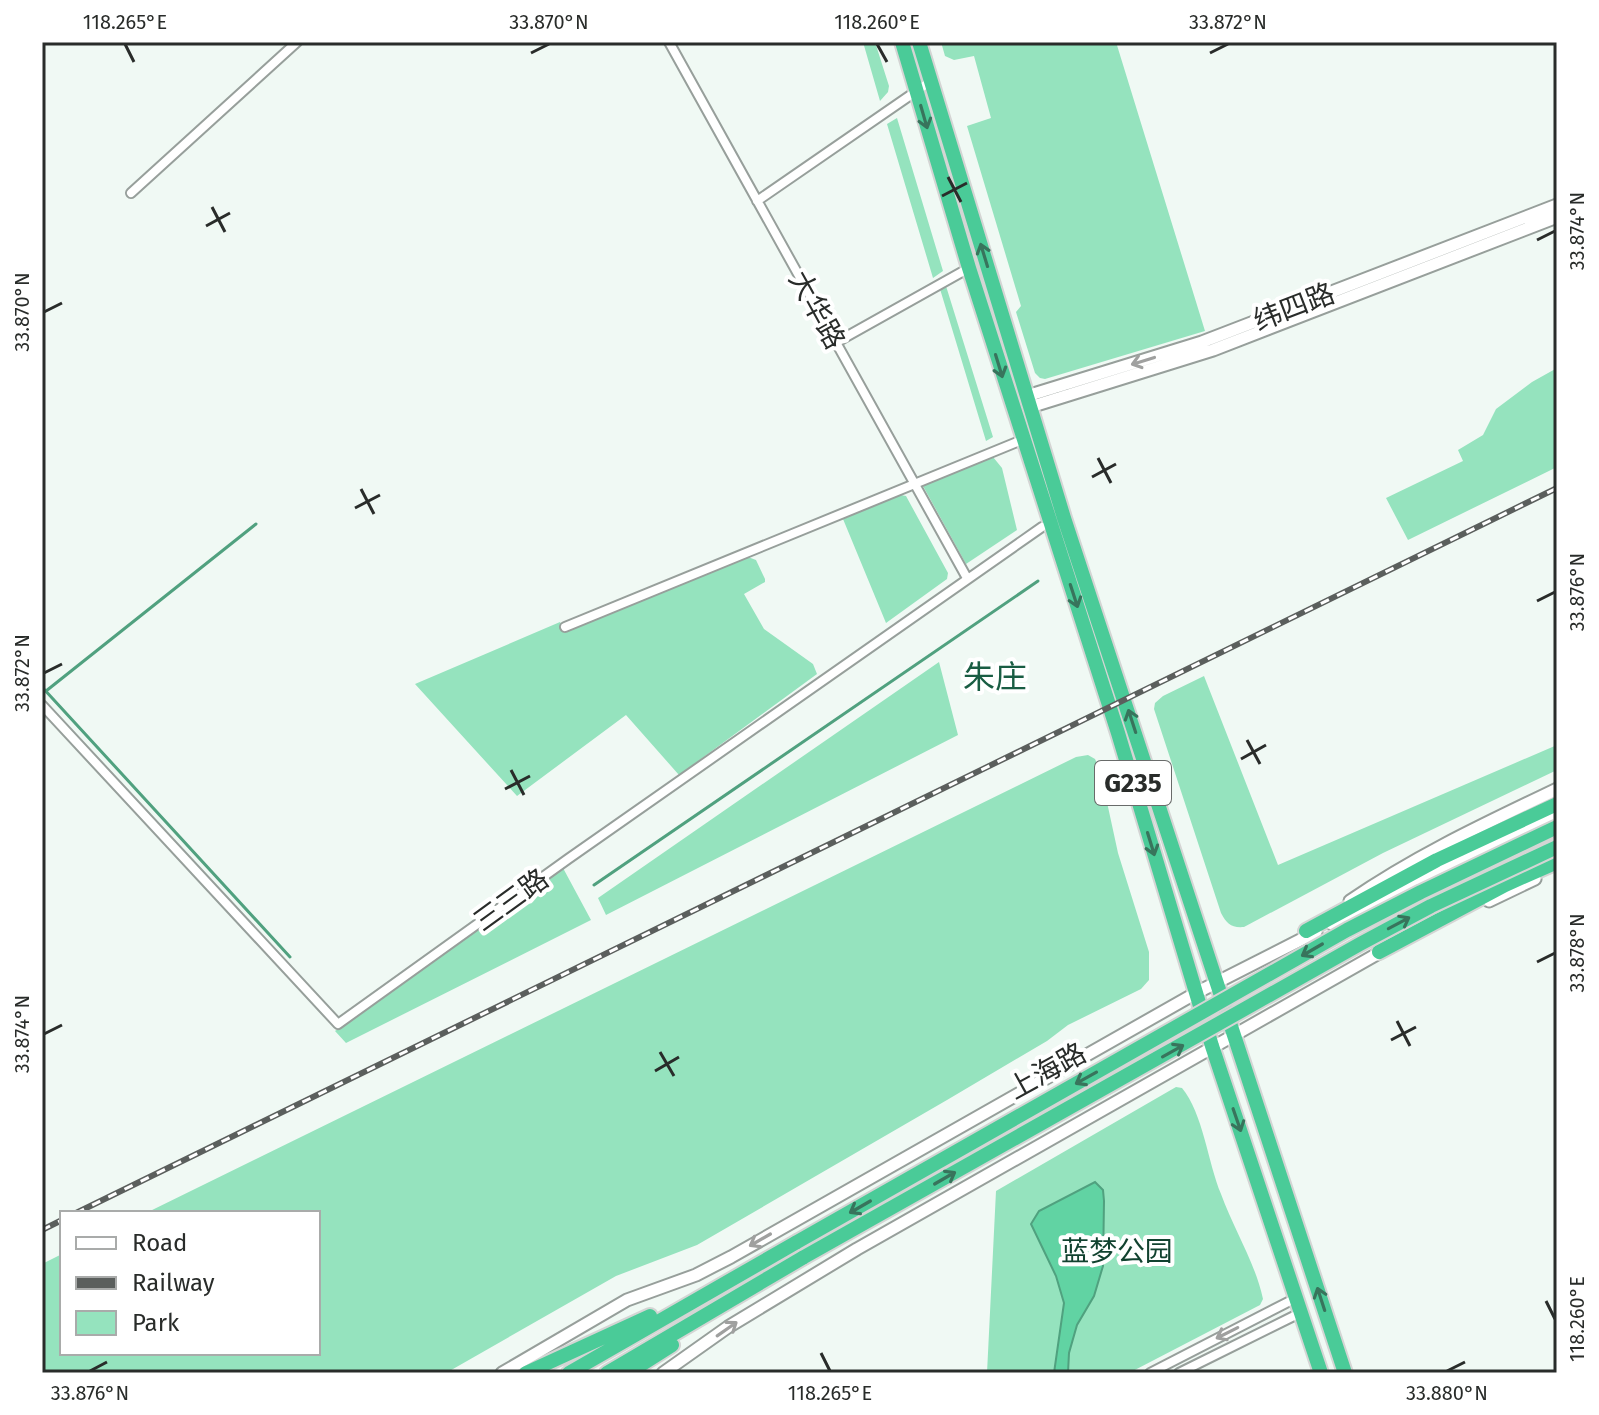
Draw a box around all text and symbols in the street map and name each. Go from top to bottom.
text: 118.265°E [83,10,167,34]
text: 33.870°N [509,10,589,34]
text: 118.260°E [834,10,920,34]
text: 33.872°N [1189,10,1267,34]
one-way arrow [917,103,932,129]
text: 33.874°N [1565,192,1589,270]
one-way arrow [976,243,991,269]
street label: 大华路 [782,265,852,355]
text: 33.870°N [10,272,34,352]
street label: 纬四路 [1249,277,1339,337]
one-way arrow [992,352,1007,378]
one-way arrow [1131,354,1156,369]
text: 33.876°N [1565,553,1589,631]
one-way arrow [1067,583,1082,608]
text: 33.872°N [10,634,34,712]
district label: 朱庄 [963,658,1027,696]
one-way arrow [1123,709,1138,734]
road number: G235 [1095,761,1171,805]
one-way arrow [1144,830,1159,856]
street label: 三三路 [467,862,555,938]
text: 33.878°N [1565,913,1589,993]
one-way arrow [1386,915,1410,930]
one-way arrow [1301,943,1325,958]
text: 33.874°N [10,995,34,1073]
street label: 上海路 [1002,1036,1092,1106]
one-way arrow [1160,1043,1184,1058]
one-way arrow [1075,1070,1098,1086]
one-way arrow [1231,1107,1246,1132]
one-way arrow [933,1170,957,1185]
one-way arrow [849,1199,872,1215]
legend [60,1211,320,1355]
text: Road [132,1229,187,1257]
one-way arrow [749,1233,772,1249]
park label: 蓝梦公园 [1061,1235,1173,1268]
text: Railway [132,1269,215,1297]
text: 118.260°E [1565,1276,1589,1362]
one-way arrow [1313,1287,1327,1312]
text: Park [132,1309,180,1337]
one-way arrow [715,1321,737,1337]
one-way arrow [1216,1326,1240,1342]
text: 33.876°N [51,1381,129,1405]
text: 118.265°E [788,1381,872,1405]
text: 33.880°N [1406,1381,1488,1405]

